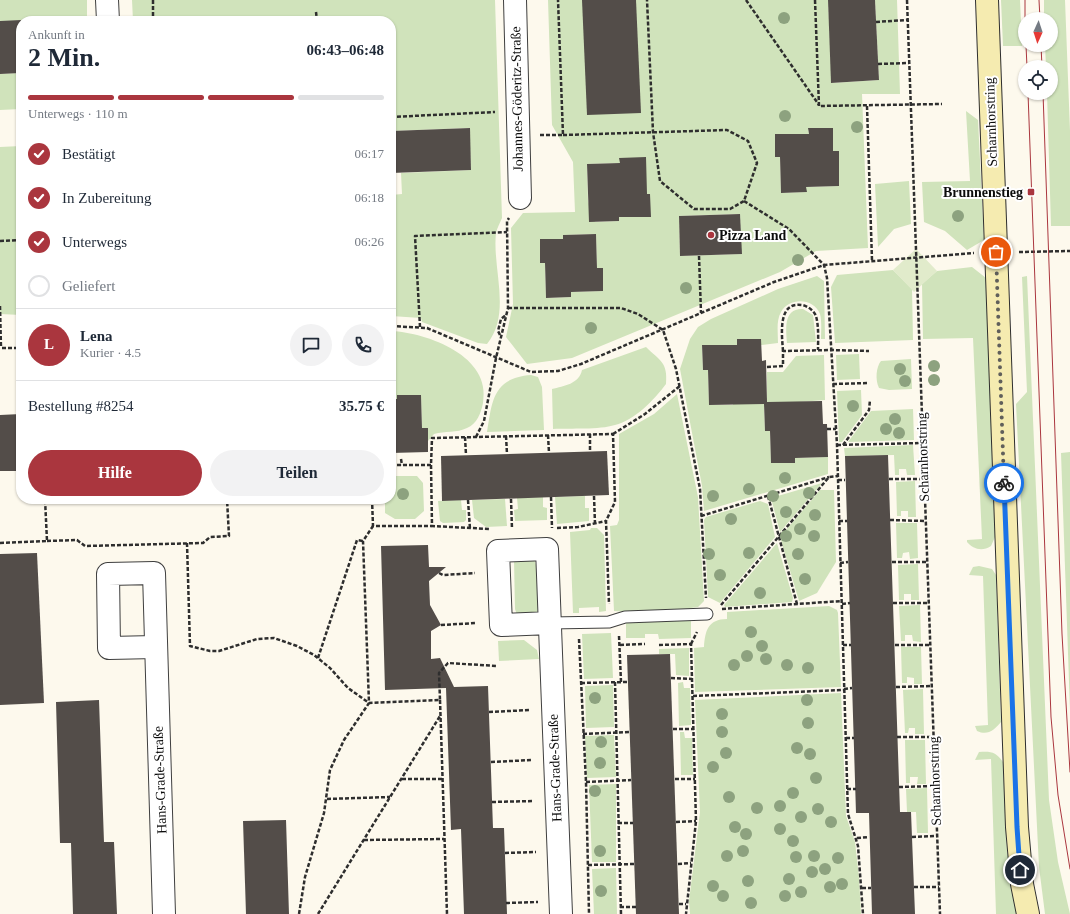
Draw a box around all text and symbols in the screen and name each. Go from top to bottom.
north arrow [1018,12,1058,52]
map controls [1018,12,1058,100]
street label: Johannes-Göderitz-Straße [508,26,526,172]
text: Ankunft in [28,27,85,42]
text: 06:43–06:48 [307,42,384,58]
text: 2 Min. [28,43,100,72]
button: locate [1018,60,1058,100]
street label: Scharnhorstring [982,77,1000,167]
text: Unterwegs · 110 m [28,106,128,121]
icon: check [28,143,50,165]
text: Bestätigt [62,146,115,162]
text: 06:17 [354,146,384,161]
place label: Brunnenstieg [943,185,1023,200]
icon: check [28,187,50,209]
marker: Brunnenstieg [1026,187,1036,197]
text: In Zubereitung [62,190,152,206]
text: 06:18 [354,190,384,205]
place label: Pizza Land [719,228,786,243]
marker: Pizza Land [706,230,716,240]
icon: check [28,231,50,253]
text: Unterwegs [62,234,127,250]
text: 06:26 [354,234,384,249]
pin [979,235,1013,269]
icon: bag [985,241,1007,263]
text: Geliefert [62,278,115,294]
button: chat [290,324,332,366]
button: phone [342,324,384,366]
text: Lena [80,328,113,344]
text: L [44,336,54,352]
text: Kurier · 4.5 [80,345,141,360]
text: Bestellung #8254 [28,398,133,414]
text: 35.75 € [339,398,384,414]
street label: Scharnhorstring [914,412,932,502]
button: Hilfe [28,450,202,496]
button: Teilen [210,450,384,496]
courier [984,463,1024,503]
icon: bike [993,472,1015,494]
street label: Hans-Grade-Straße [546,714,564,822]
street label: Hans-Grade-Straße [151,726,169,834]
street label: Scharnhorstring [926,736,944,826]
pin [1003,853,1037,887]
icon: home [1009,859,1031,881]

